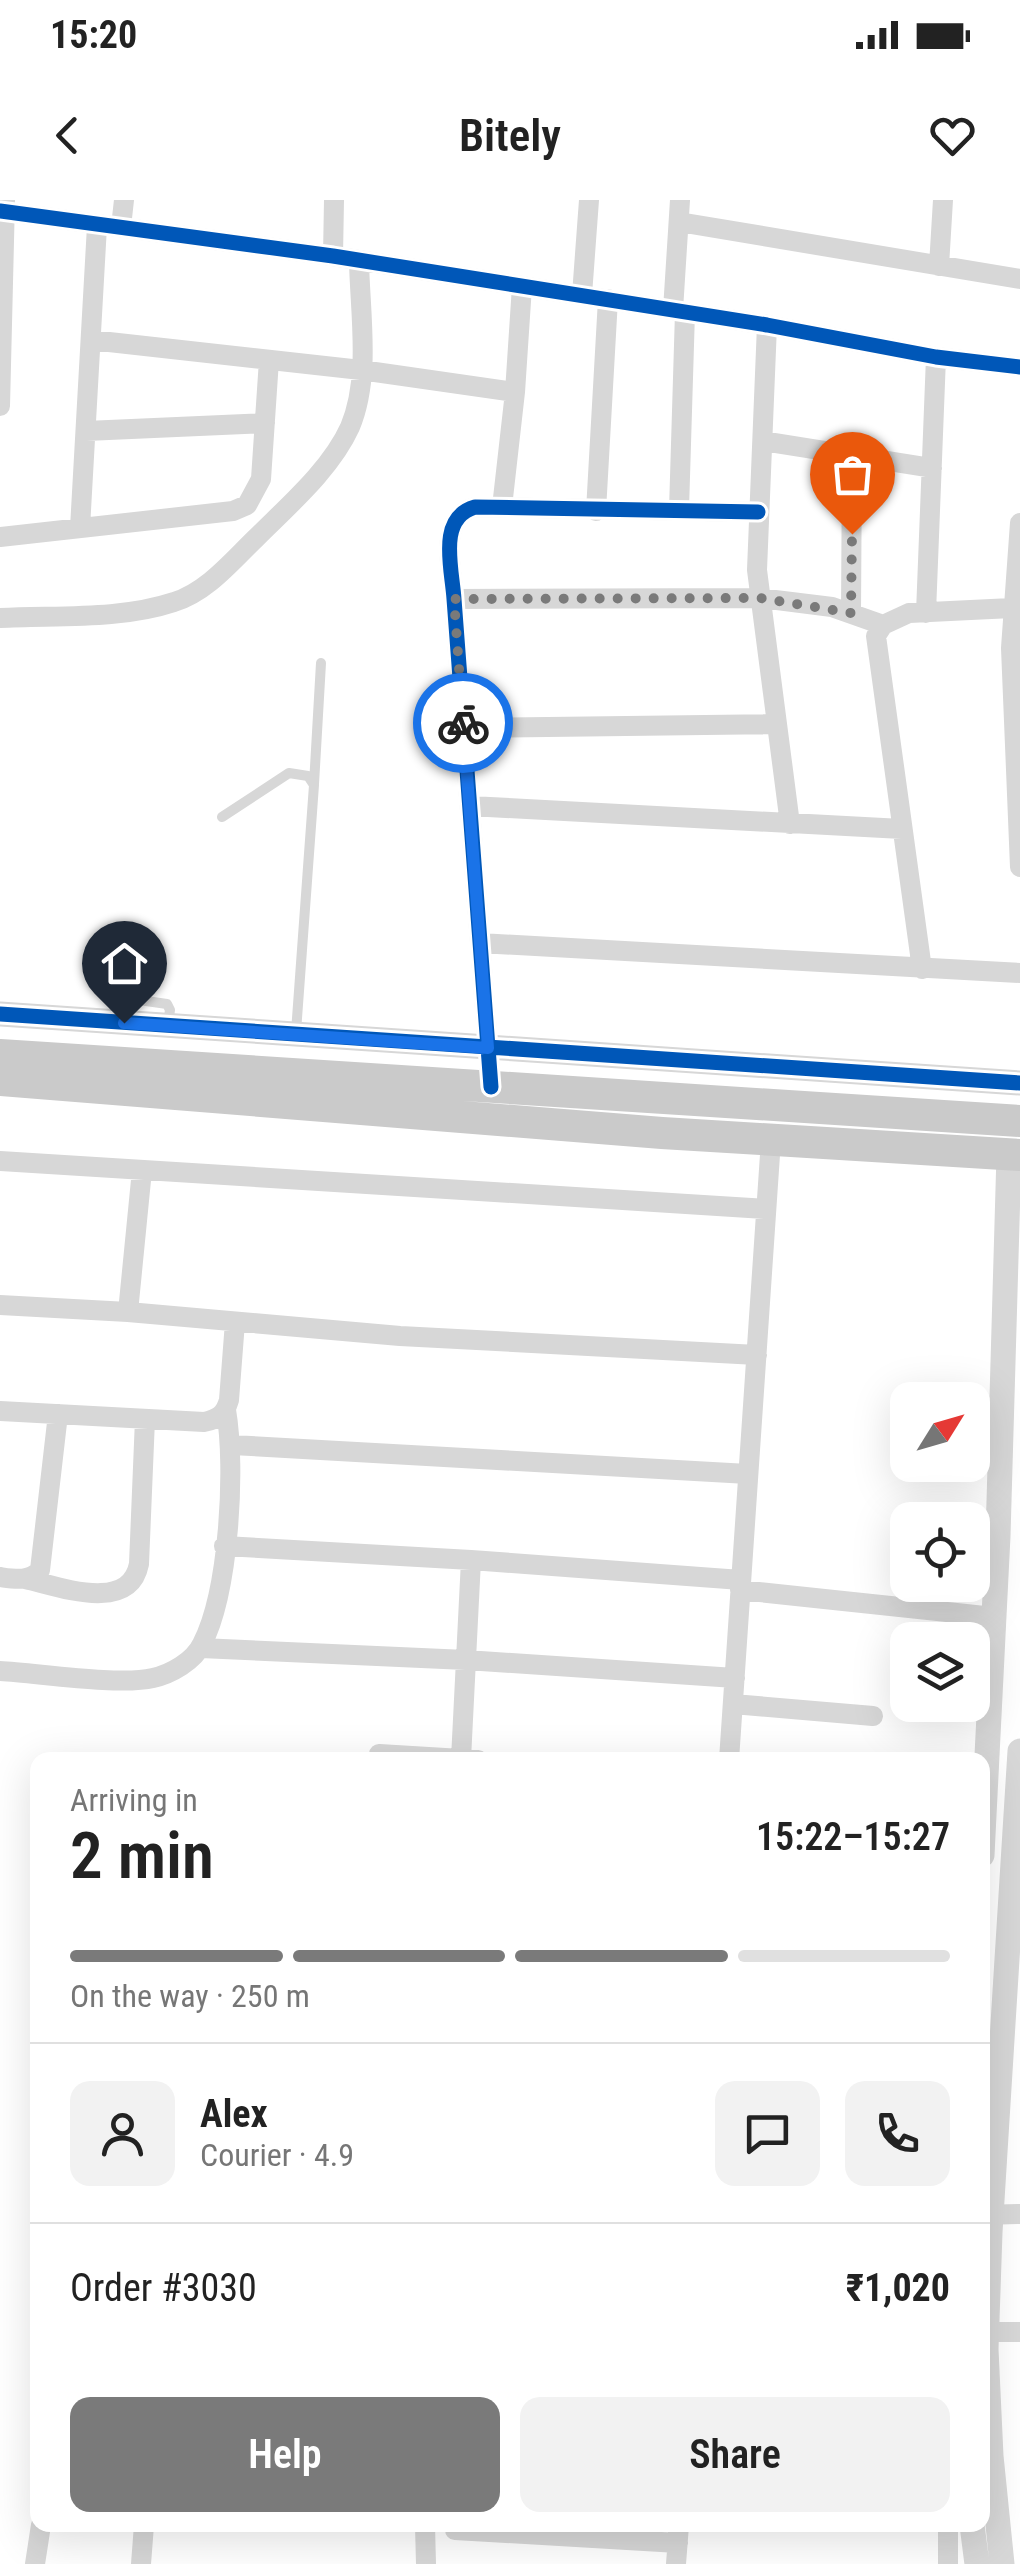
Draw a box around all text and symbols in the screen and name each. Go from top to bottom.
text: 15:20 [50,13,137,57]
icon: back [40,108,95,163]
icon: heart [925,108,980,163]
text: Bitely [459,109,561,162]
pin [810,432,895,535]
icon: bag [825,447,880,502]
courier [413,673,513,773]
icon: bike [436,696,491,751]
pin [82,921,167,1024]
icon: home [97,936,152,991]
north arrow [890,1382,990,1482]
map controls [890,1382,990,1722]
button: locate [890,1502,990,1602]
button: layers [890,1622,990,1722]
text: Arriving in [70,1781,198,1819]
text: 15:22–15:27 [756,1815,950,1859]
text: 2 min [70,1818,214,1894]
text: On the way · 250 m [70,1977,310,2015]
button: person [70,2081,175,2186]
button: chat [715,2081,820,2186]
button: phone [845,2081,950,2186]
text: Alex [200,2092,268,2136]
text: Courier · 4.9 [200,2136,354,2174]
text: Order #3030 [70,2266,257,2310]
text: ₹1,020 [846,2266,950,2310]
button: Help [70,2397,500,2512]
button: Share [520,2397,950,2512]

